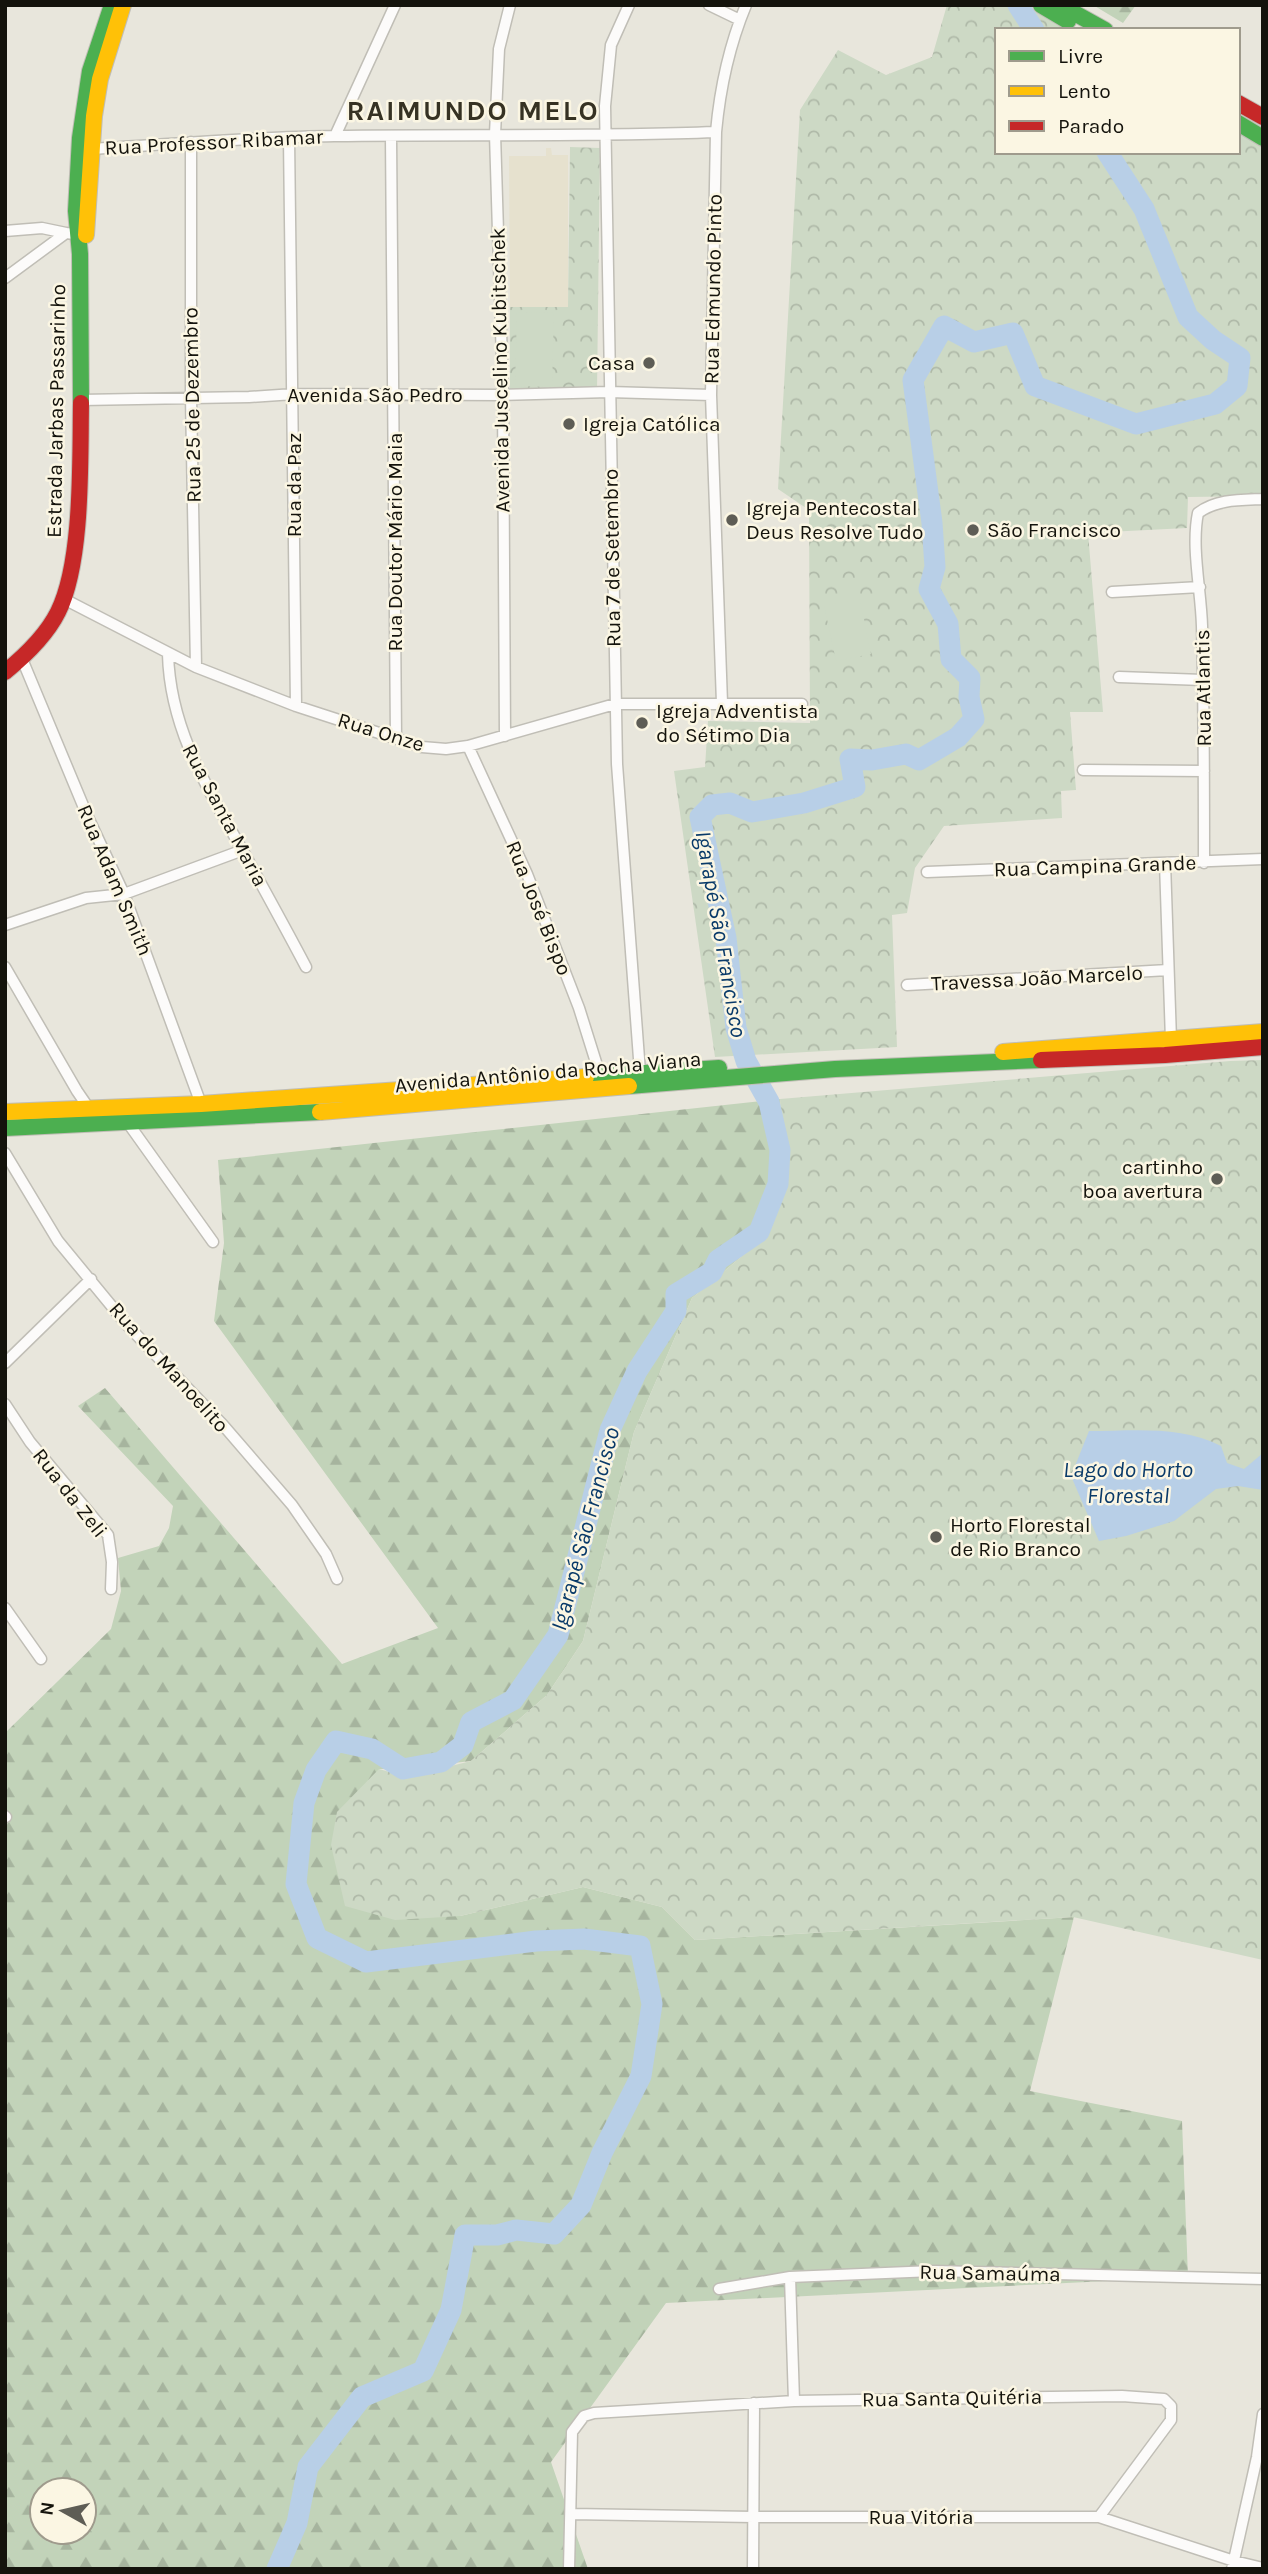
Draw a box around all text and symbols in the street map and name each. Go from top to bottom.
legend [995,28,1240,154]
text: Livre [1058,44,1103,68]
text: Lento [1058,79,1111,103]
district label: RAIMUNDO MELO [346,94,600,127]
text: Parado [1058,114,1124,138]
street label: Rua Professor Ribamar [104,124,324,160]
street label: Rua Edmundo Pinto [699,194,727,384]
street label: Avenida Juscelino Kubitschek [486,227,514,513]
street label: Estrada Jarbas Passarinho [42,284,70,538]
street label: Rua 25 de Dezembro [178,307,206,503]
place label: Casa [588,351,635,375]
marker: Casa [641,355,657,371]
street label: Avenida São Pedro [287,383,463,407]
place label: Igreja Católica [583,412,721,436]
marker: Igreja Católica [561,416,577,432]
street label: Rua da Paz [282,433,306,537]
street label: Rua Doutor Mário Maia [383,433,407,651]
street label: Rua 7 de Setembro [598,469,626,647]
place label: Igreja Pentecostal Deus Resolve Tudo [746,496,923,544]
marker: Igreja Pentecostal Deus Resolve Tudo [724,512,740,528]
place label: São Francisco [987,518,1121,542]
marker: São Francisco [965,522,981,538]
street label: Rua Atlantis [1190,629,1216,747]
place label: Igreja Adventista do Sétimo Dia [656,699,818,747]
street label: Rua Onze [335,707,427,757]
marker: Igreja Adventista do Sétimo Dia [634,715,650,731]
street label: Rua Santa Maria [177,739,273,891]
street label: Rua Adam Smith [72,801,158,959]
water label: Igarapé São Francisco [690,829,752,1039]
street label: Rua José Bispo [501,837,577,979]
street label: Rua Campina Grande [993,850,1197,882]
street label: Travessa João Marcelo [931,960,1143,996]
street label: Avenida Antônio da Rocha Viana [394,1047,702,1097]
place label: cartinho boa avertura [1082,1155,1203,1203]
marker: cartinho boa avertura [1209,1171,1225,1187]
street label: Rua do Manoelito [104,1297,234,1437]
water label: Igarapé São Francisco [545,1424,625,1634]
street label: Rua da Zeli [28,1444,112,1542]
water label: Lago do Horto Florestal [1063,1456,1193,1509]
place label: Horto Florestal de Rio Branco [950,1513,1091,1561]
marker: Horto Florestal de Rio Branco [928,1529,944,1545]
street label: Rua Samaúma [919,2260,1061,2286]
street label: Rua Santa Quitéria [862,2384,1042,2412]
north arrow [28,2476,98,2546]
text: N [35,2500,59,2517]
street label: Rua Vitória [869,2505,973,2529]

